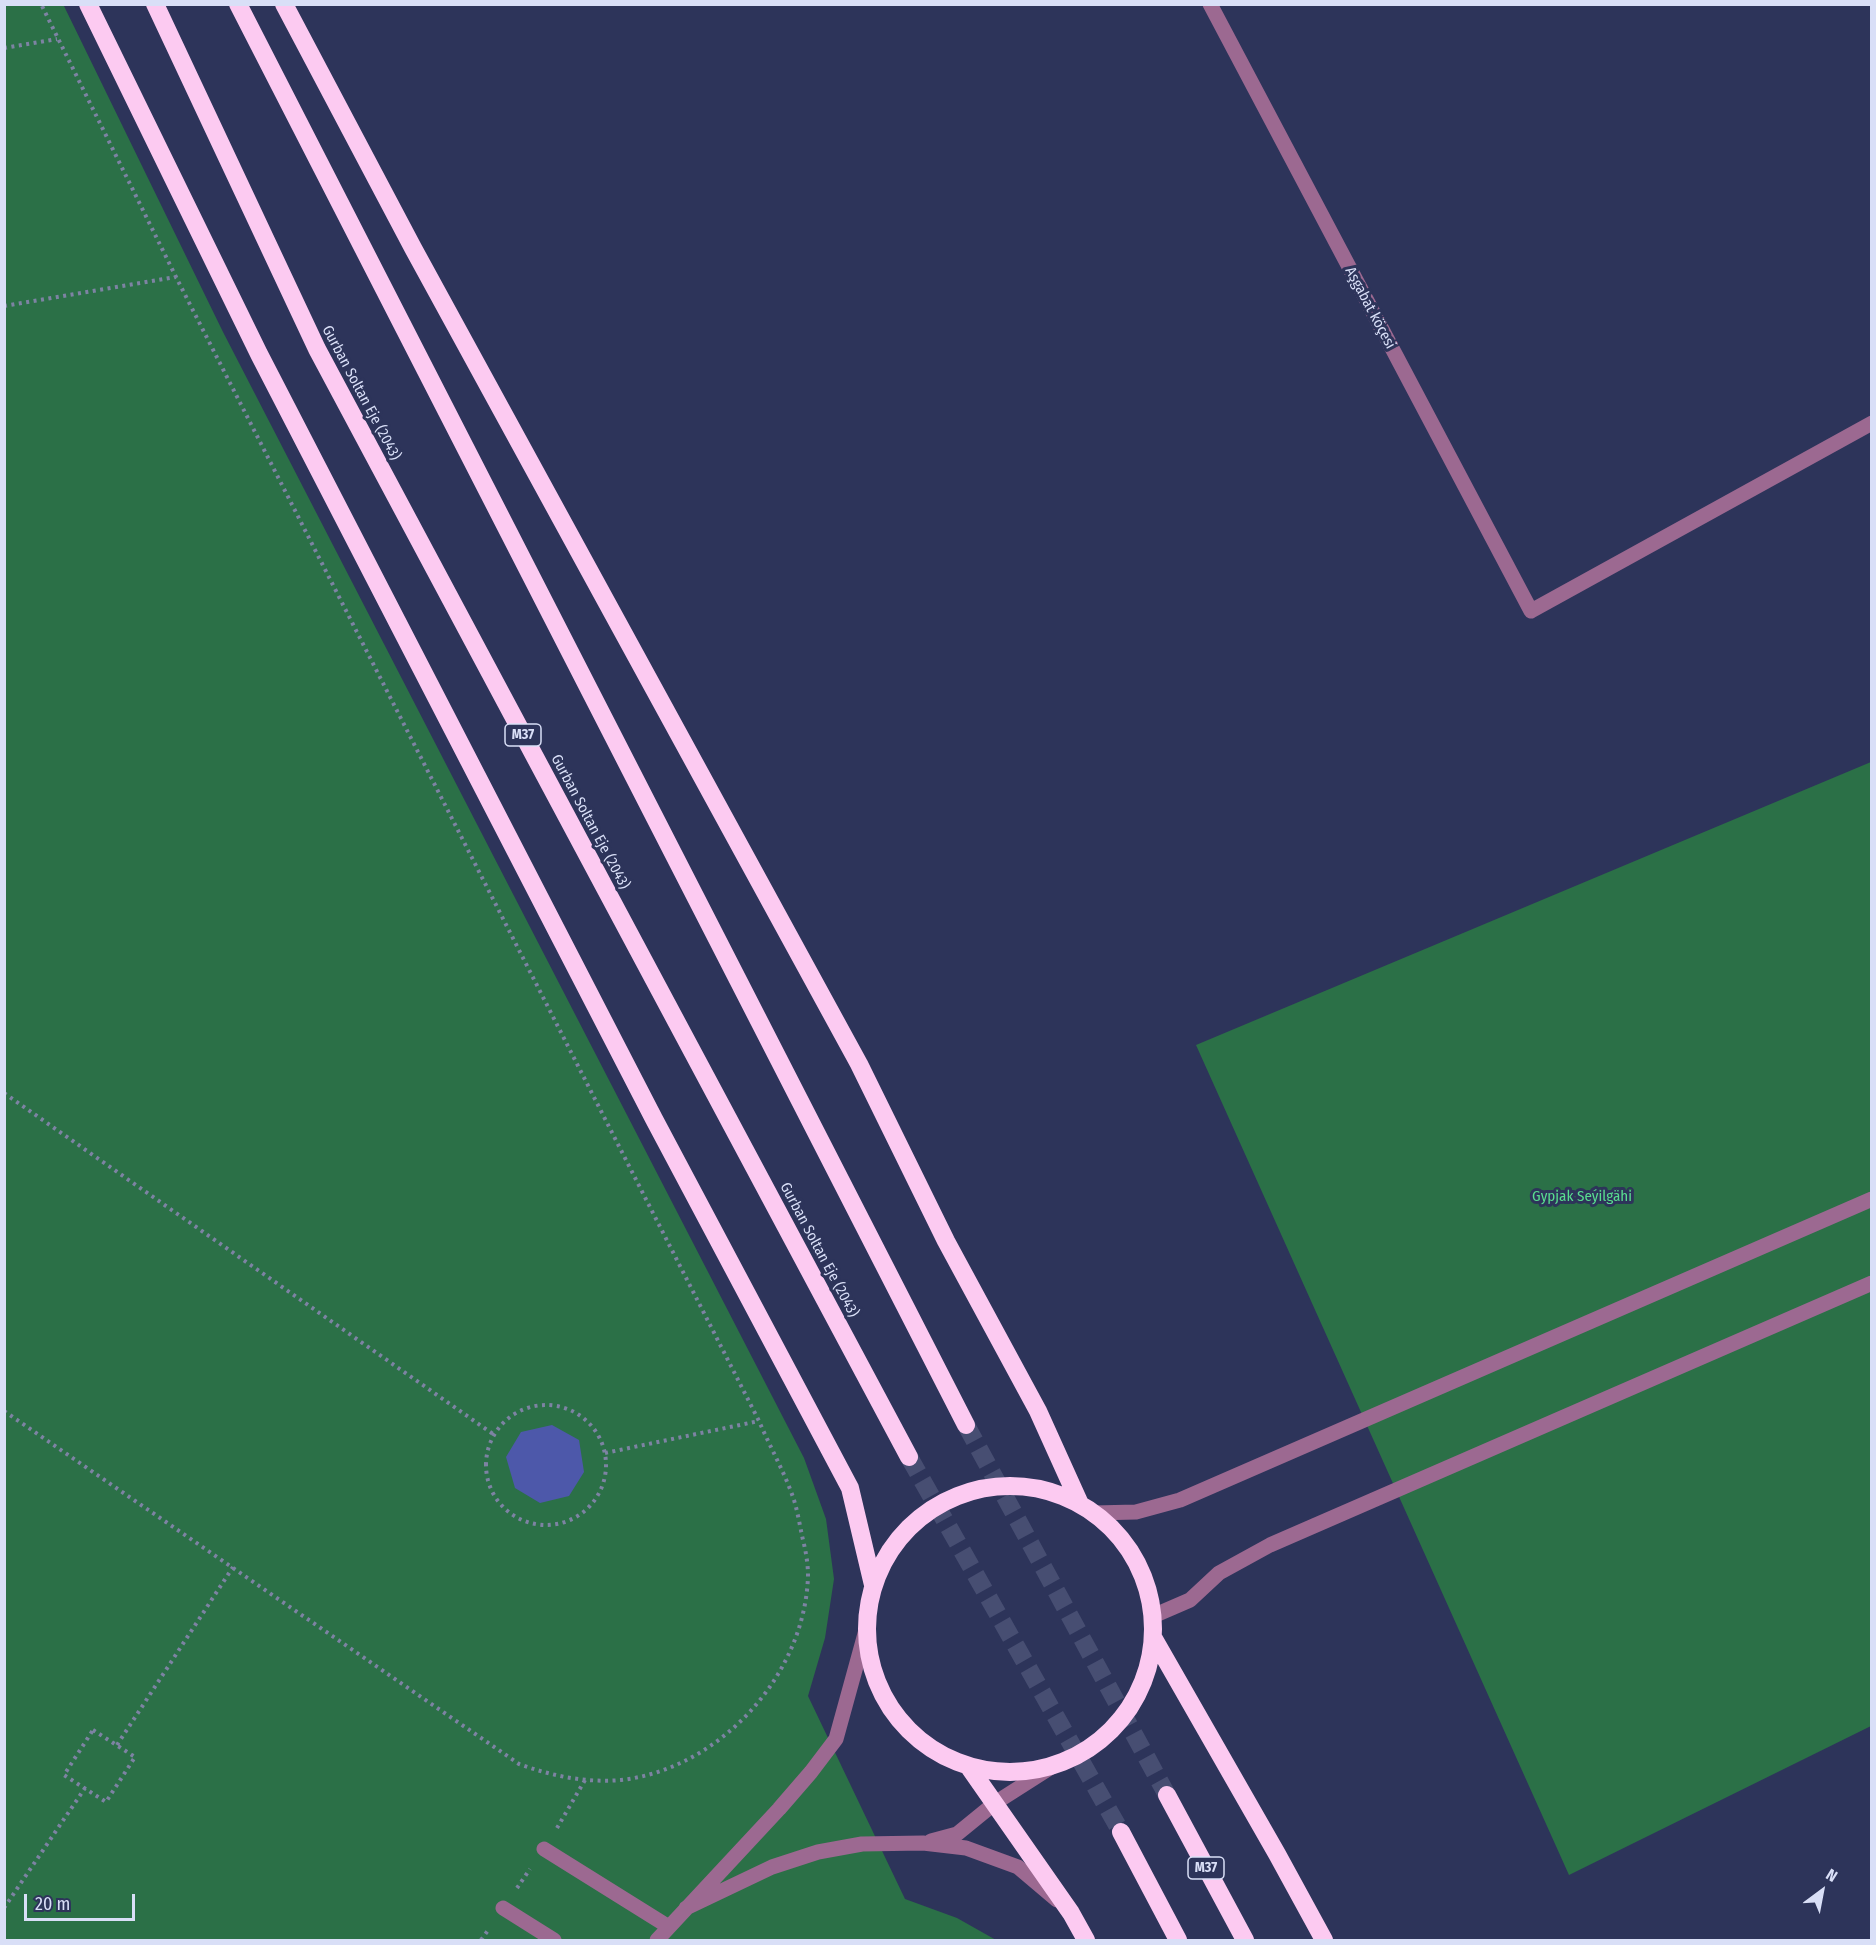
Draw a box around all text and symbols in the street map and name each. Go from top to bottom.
street label: Aşgabat köçesi [1341,264,1399,352]
street label: Gurban Soltan Eje (2043) [318,323,404,463]
road number: M37 [505,724,541,746]
street label: Gurban Soltan Eje (2043) [547,752,633,892]
street label: Gurban Soltan Eje (2043) [776,1180,862,1320]
park label: Gypjak Seýilgähi [1532,1188,1632,1206]
road number: M37 [1188,1857,1224,1879]
north arrow [1792,1861,1852,1921]
text: N [1823,1865,1841,1886]
scale bar [27,1882,138,1920]
text: 20 m [35,1893,70,1915]

